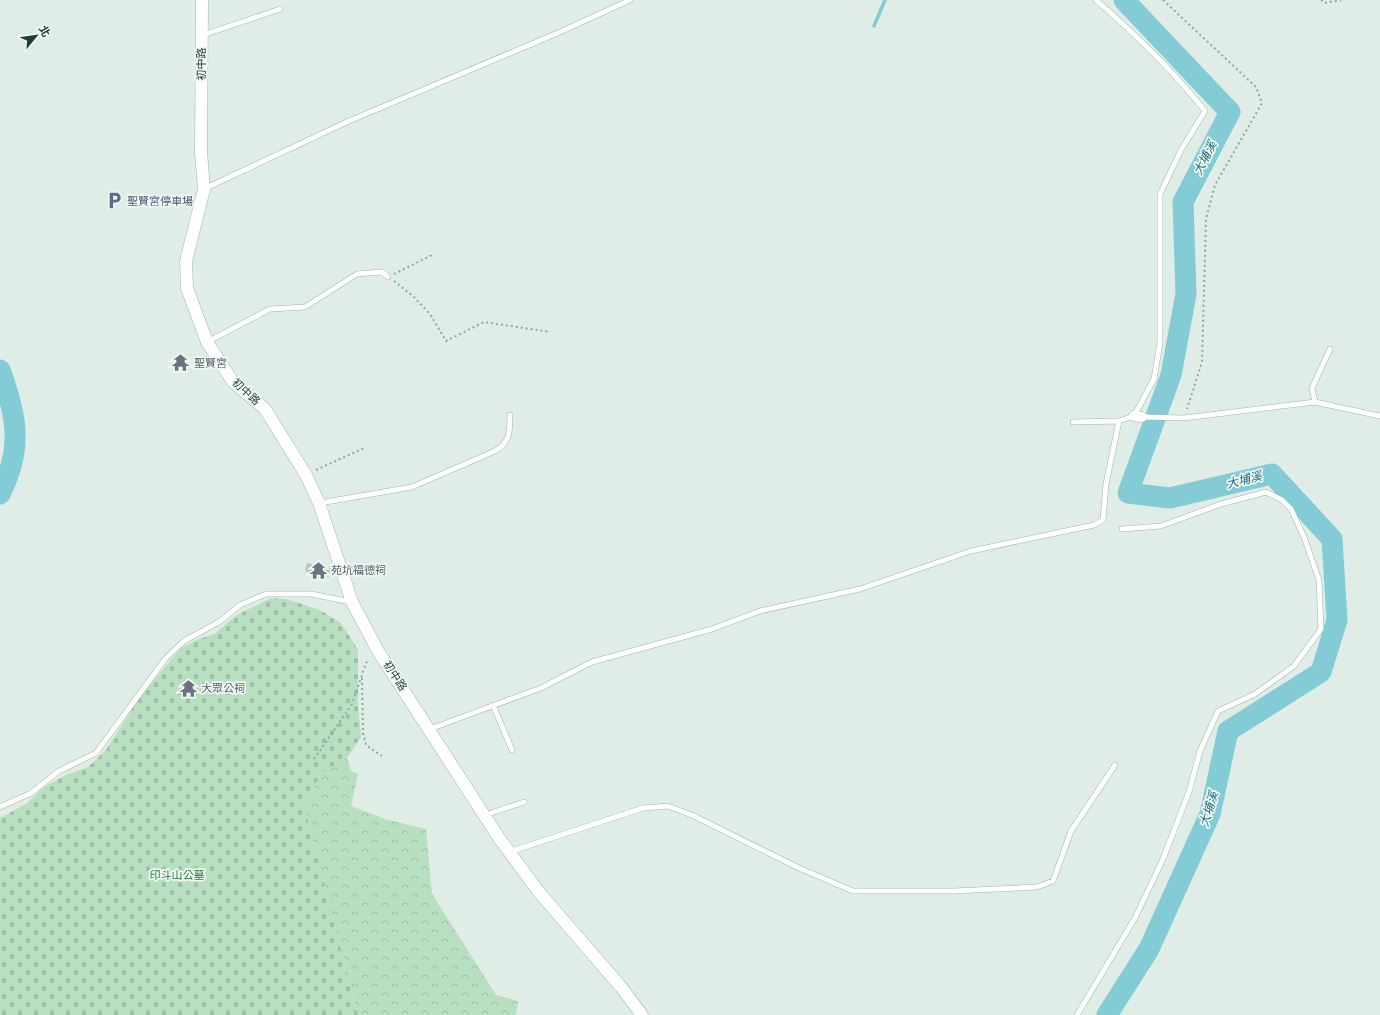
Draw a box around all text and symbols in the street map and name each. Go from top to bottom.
north arrow [16,16,56,56]
text: 北 [36,23,53,39]
street label: 初中路 [195,48,208,81]
water label: 大埔溪 [1191,137,1220,177]
parking icon: 聖賢宮停車場 [104,191,124,211]
place label: 聖賢宮停車場 [127,195,193,208]
temple icon: 聖賢宮 [171,353,191,373]
place label: 聖賢宮 [194,357,227,370]
street label: 初中路 [229,376,263,408]
water label: 大埔溪 [1225,468,1265,491]
temple icon: 苑坑福德祠 [308,560,328,580]
place label: 苑坑福德祠 [331,564,386,577]
street label: 初中路 [381,659,409,693]
temple icon: 大眾公祠 [178,678,198,698]
place label: 大眾公祠 [201,682,245,695]
water label: 大埔溪 [1197,788,1222,828]
park label: 印斗山公墓 [150,869,205,882]

